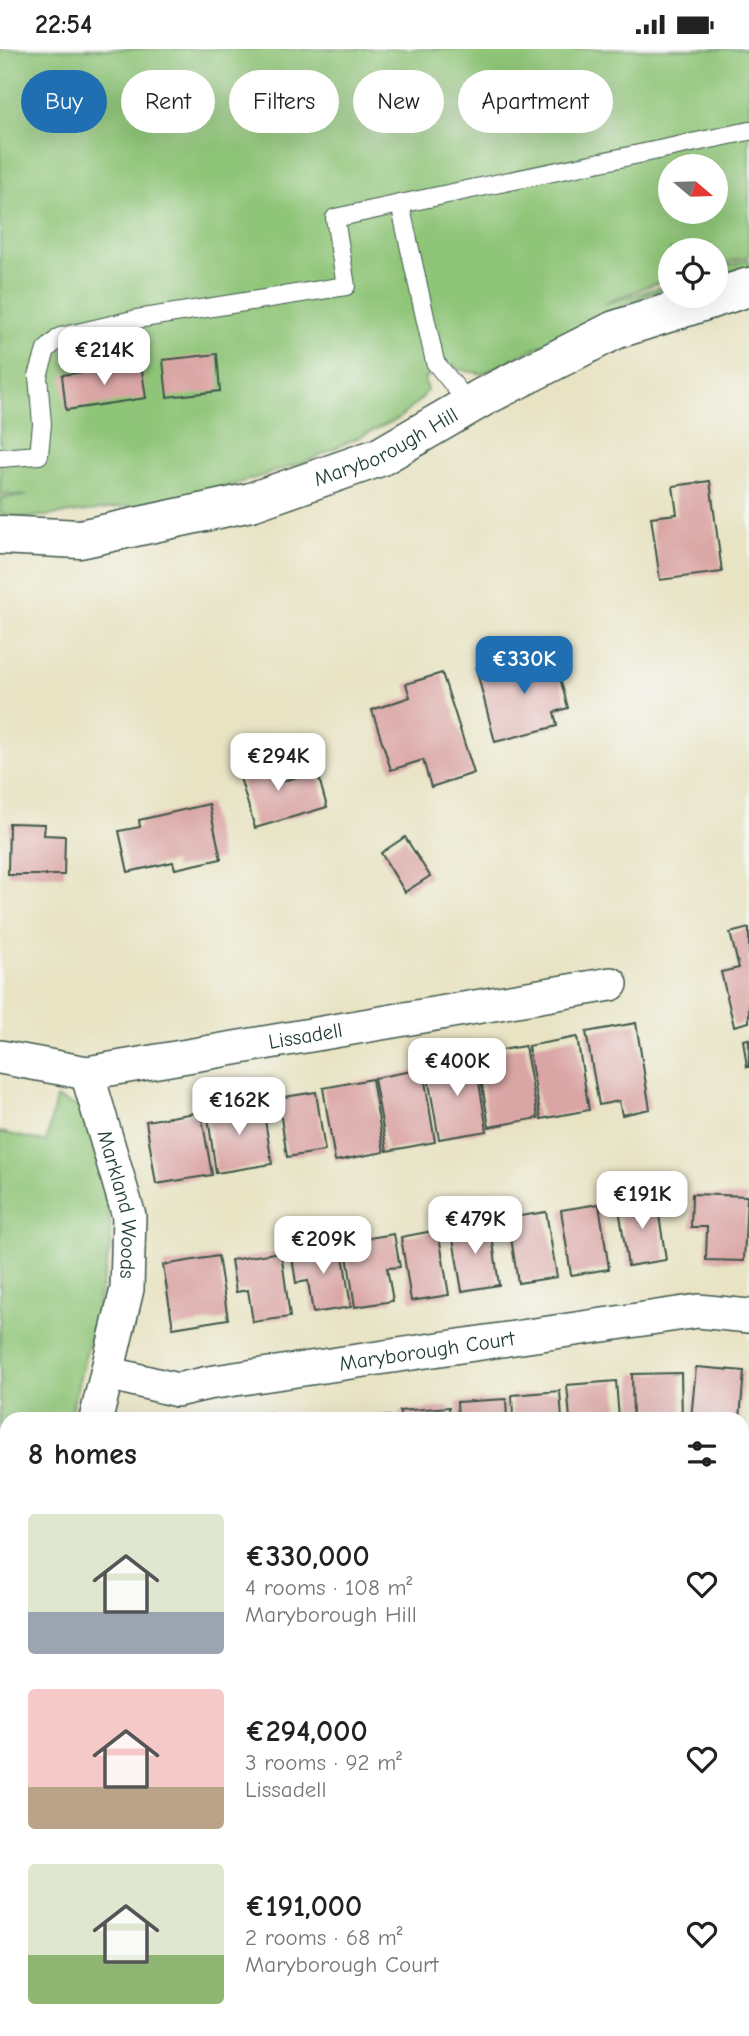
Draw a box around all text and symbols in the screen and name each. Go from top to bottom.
text: 22:54 [35,10,92,40]
chip: Buy [21,70,107,133]
chip: Rent [121,70,215,133]
chip: Filters [229,70,339,133]
chip: New [353,70,444,133]
chip: Apartment [458,70,613,133]
north arrow [658,154,728,224]
map controls [658,154,728,308]
button: locate [658,238,728,308]
pin: €214K [55,327,153,387]
text: €214K [74,336,134,363]
street label: Maryborough Hill [311,402,462,491]
pin: €330K [475,637,573,696]
text: €330K [492,645,556,672]
pin: €294K [229,733,327,793]
text: €294K [246,742,310,769]
street label: Lissadell [267,1018,344,1054]
pin: €400K [408,1039,506,1098]
text: €400K [424,1047,490,1074]
pin: €162K [190,1077,288,1137]
text: €162K [208,1086,270,1113]
street label: Markland Woods [92,1127,141,1279]
pin: €191K [593,1171,691,1231]
text: €191K [613,1180,671,1207]
pin: €479K [426,1197,524,1256]
text: €479K [444,1205,506,1232]
pin: €209K [274,1217,372,1276]
text: €209K [290,1225,356,1252]
street label: Maryborough Court [338,1326,517,1376]
icon: filters [683,1435,721,1473]
text: 8 homes [28,1437,137,1472]
text: €330,000 [245,1539,370,1574]
icon: home [84,1542,168,1626]
icon: heart [683,1565,721,1603]
text: 4 rooms · 108 m² [245,1574,412,1601]
text: Maryborough Hill [245,1601,417,1628]
text: €294,000 [245,1714,368,1749]
icon: home [84,1717,168,1801]
icon: heart [683,1740,721,1778]
text: 3 rooms · 92 m² [245,1749,402,1776]
text: Lissadell [245,1776,326,1803]
text: €191,000 [245,1889,362,1924]
icon: home [84,1892,168,1976]
icon: heart [683,1915,721,1953]
text: 2 rooms · 68 m² [245,1924,403,1951]
text: Maryborough Court [245,1951,439,1978]

